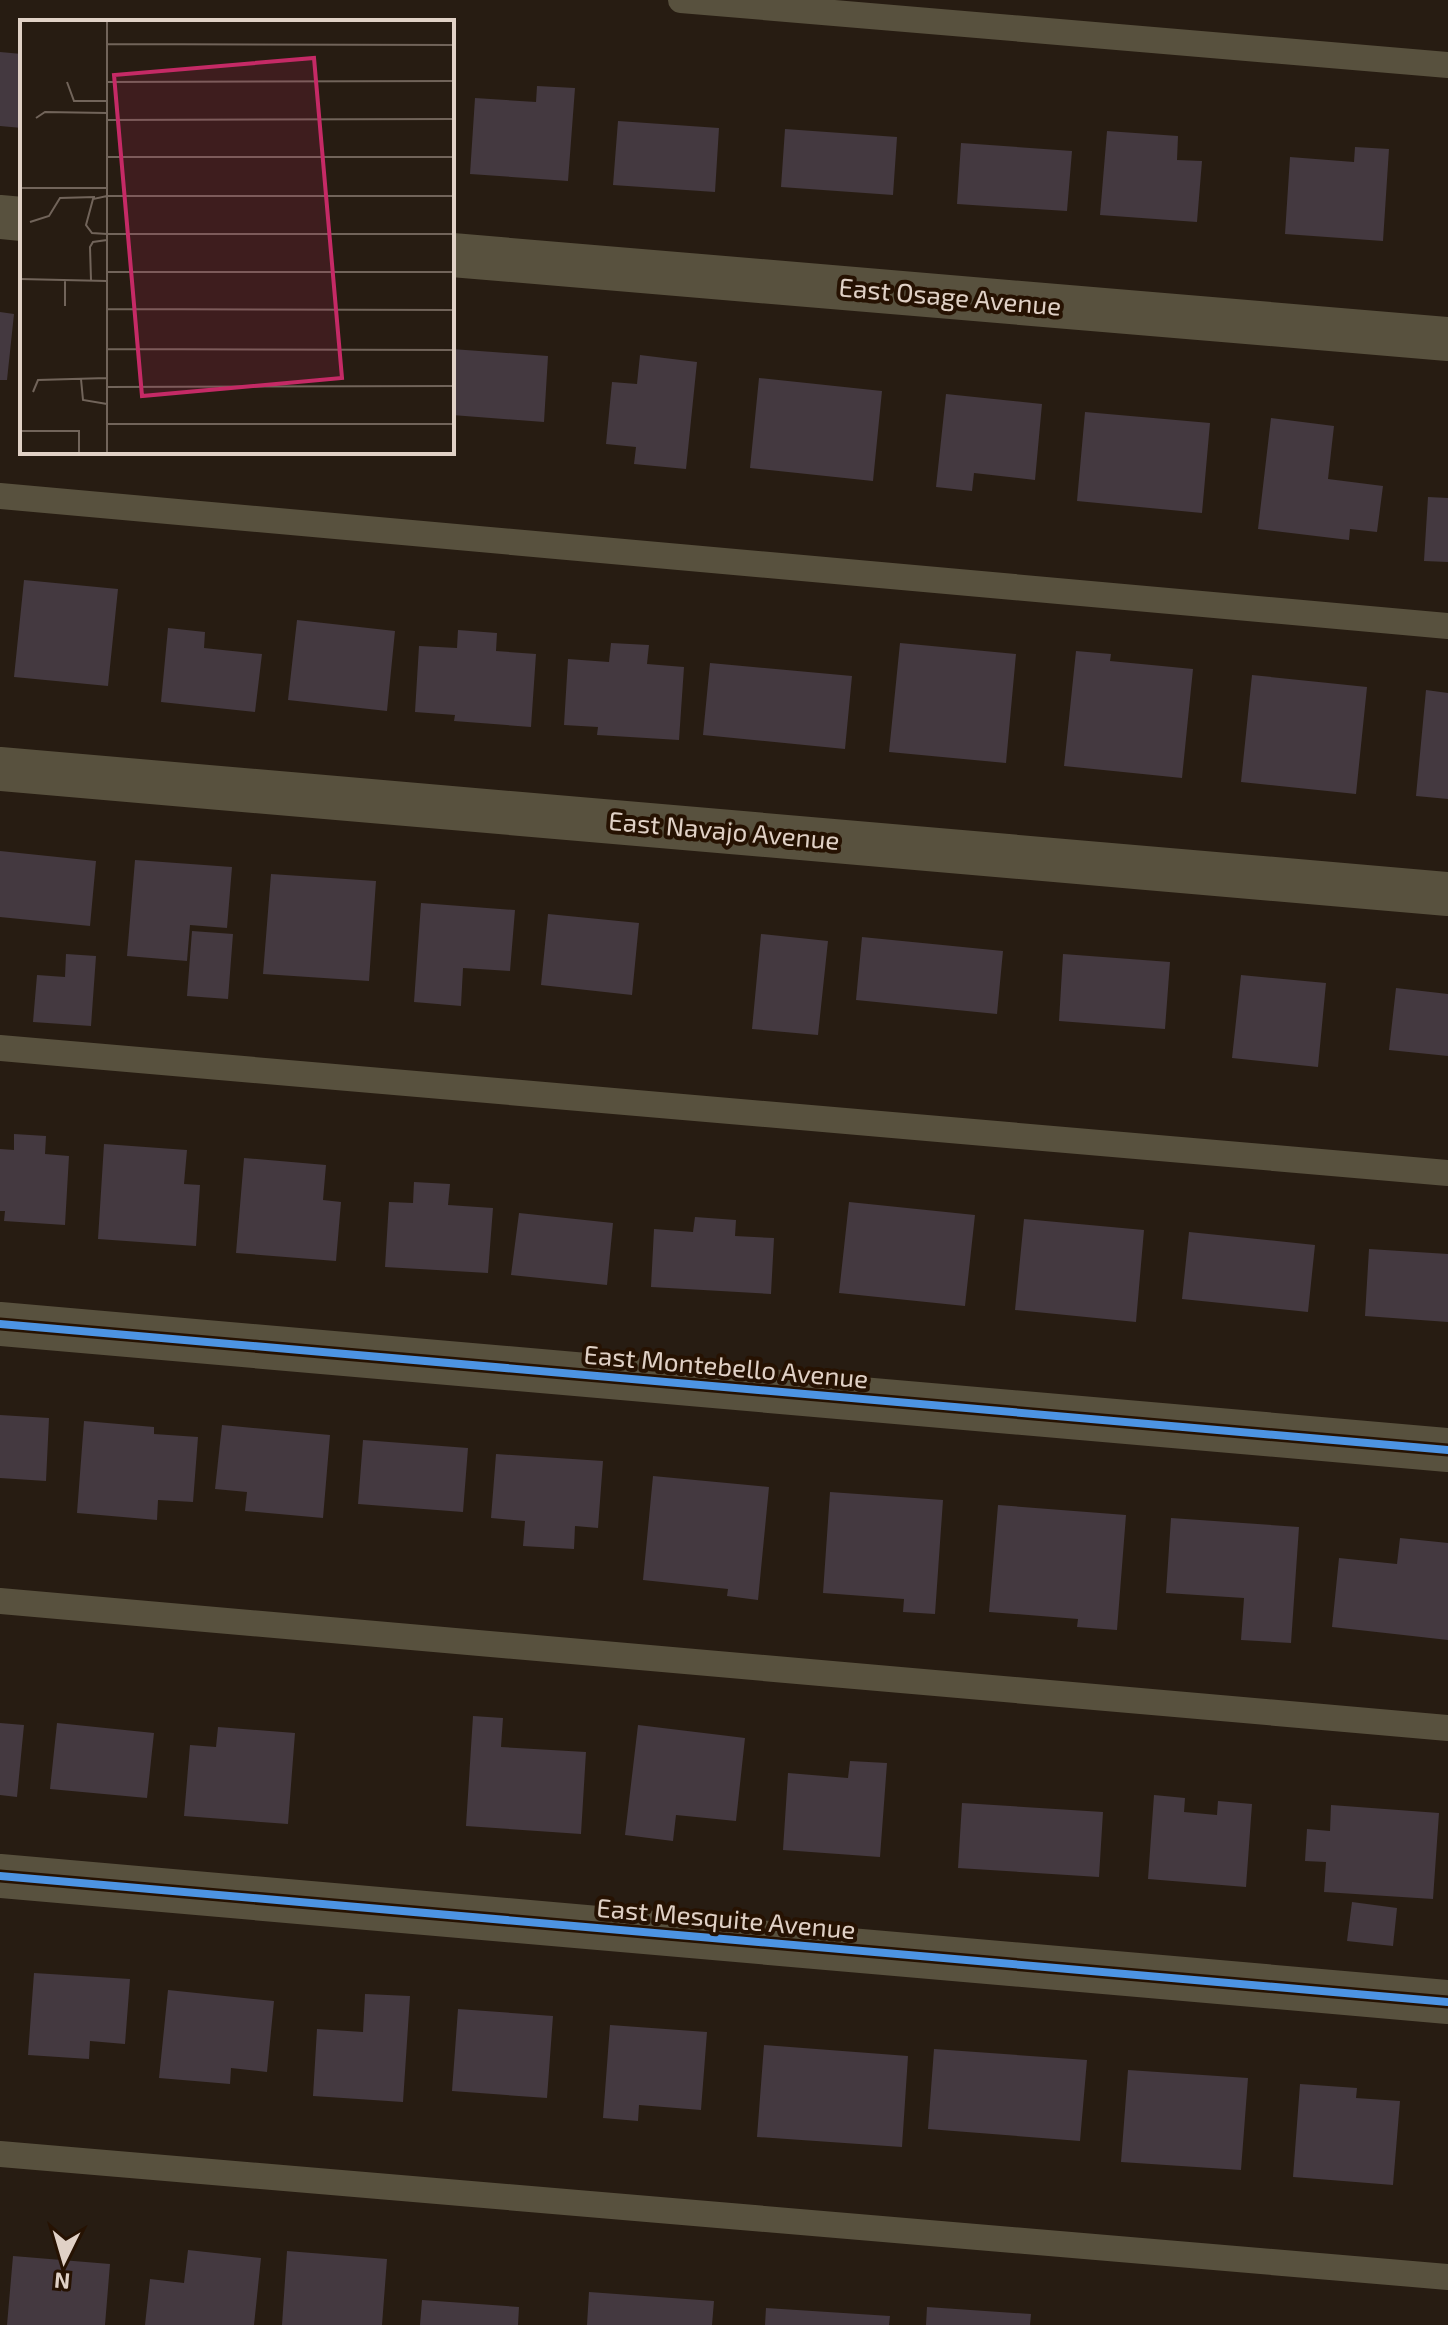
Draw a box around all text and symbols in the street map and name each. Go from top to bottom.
inset map [20,20,454,454]
street label: East Osage Avenue [838,270,1063,321]
street label: East Navajo Avenue [607,804,841,855]
street label: East Montebello Avenue [583,1338,870,1393]
street label: East Mesquite Avenue [595,1891,857,1944]
north arrow [24,2221,104,2301]
text: N [53,2268,71,2296]

